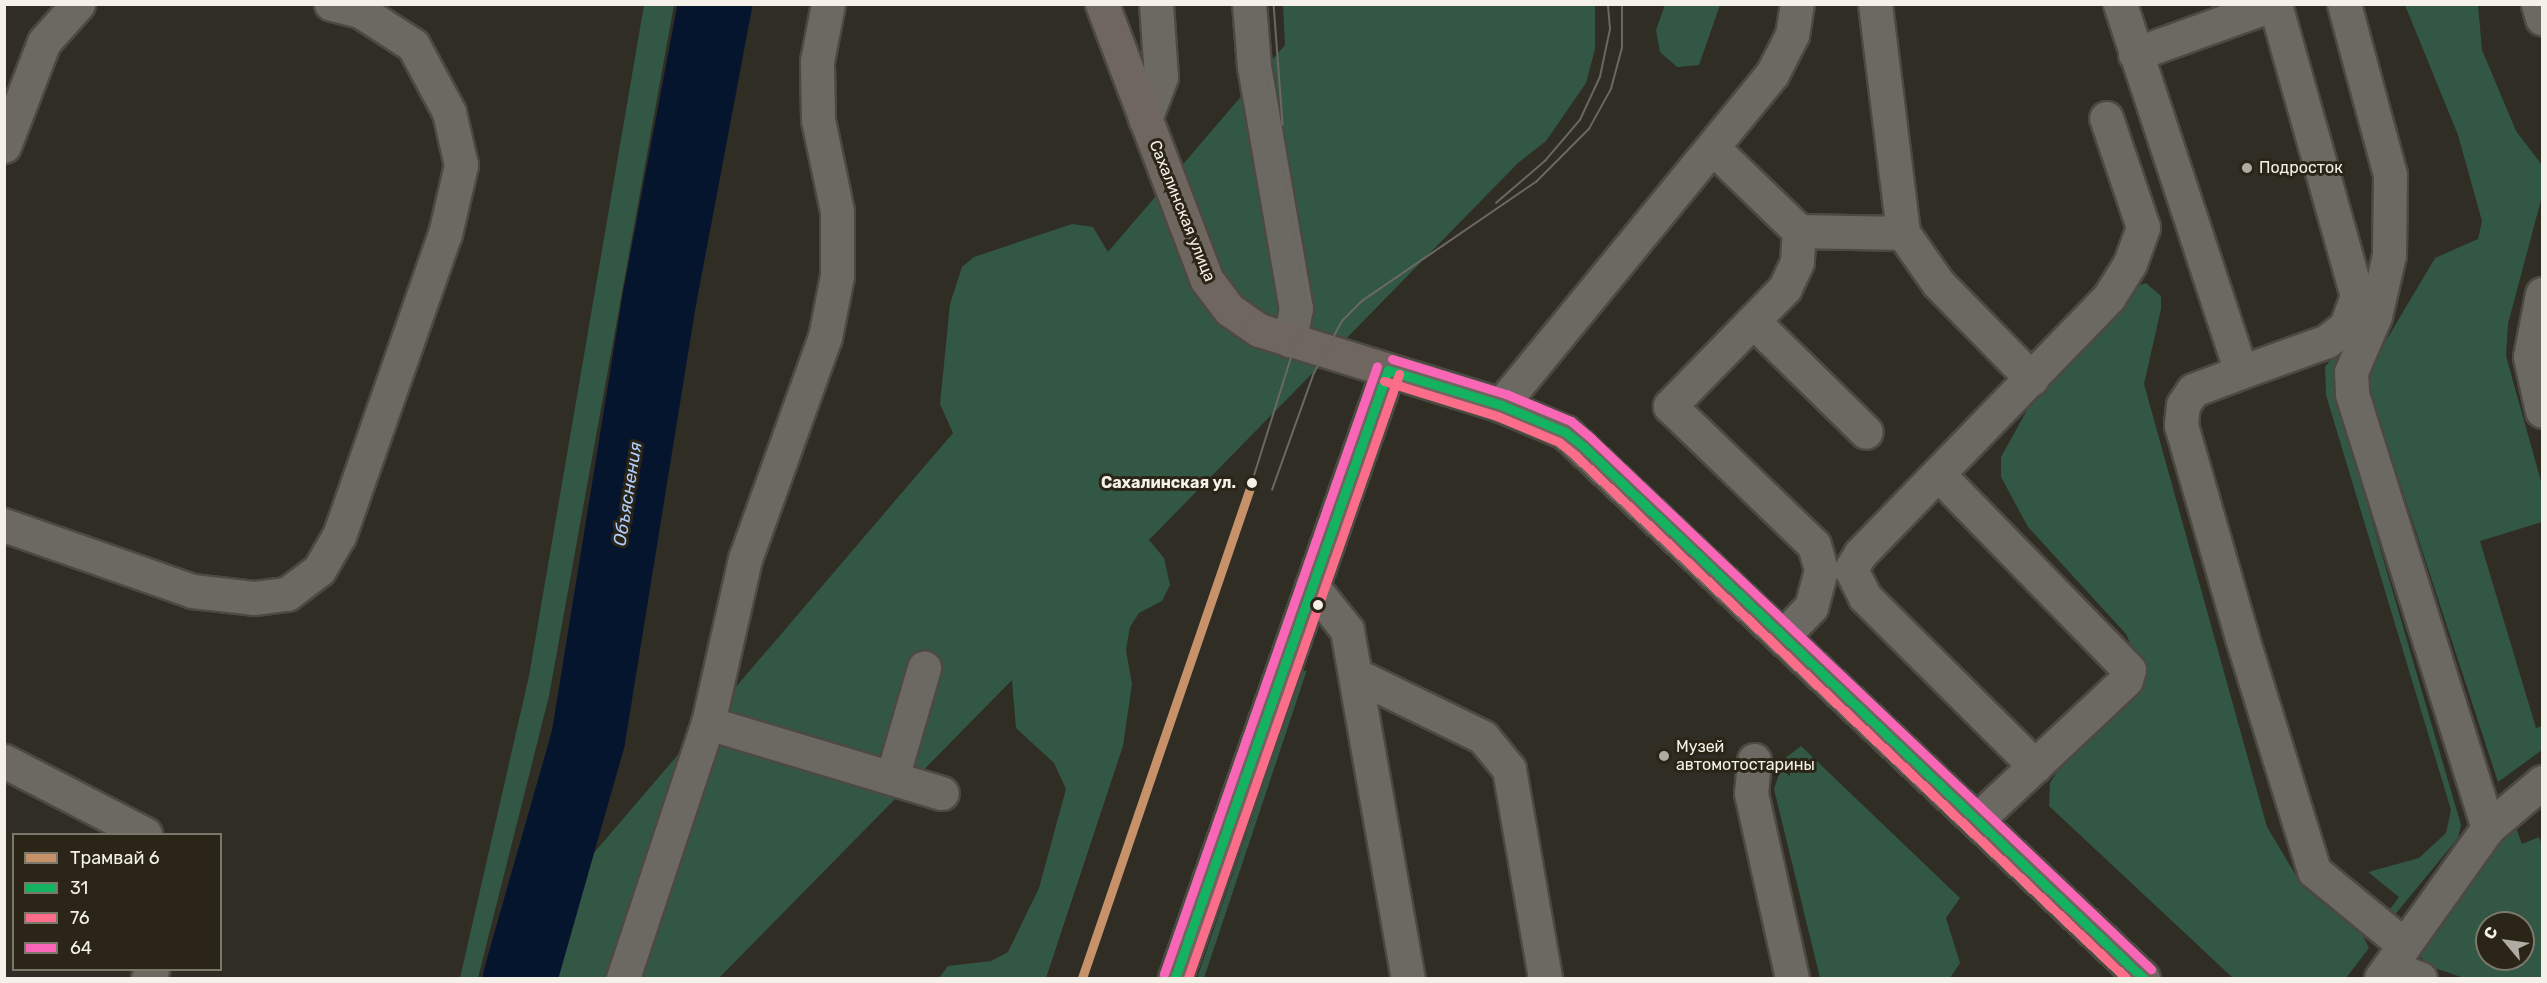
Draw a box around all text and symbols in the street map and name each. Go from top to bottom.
street label: Сахалинская улица [1145,138,1219,284]
place label: Подросток [2259,158,2343,178]
marker: Подросток [2240,161,2254,175]
water label: Объяснения [609,440,647,548]
marker: Сахалинская ул. [1241,472,1263,494]
place label: Сахалинская ул. [1101,473,1236,493]
unlabelled marker [1312,599,1324,611]
place label: Музей автомотостарины [1676,737,1815,775]
marker: Музей автомотостарины [1657,749,1671,763]
legend [12,833,222,971]
text: Трамвай 6 [70,847,160,869]
text: 31 [70,877,88,899]
text: 76 [70,907,90,929]
north arrow [2475,911,2535,971]
text: С [2480,923,2502,943]
text: 64 [70,937,92,959]

